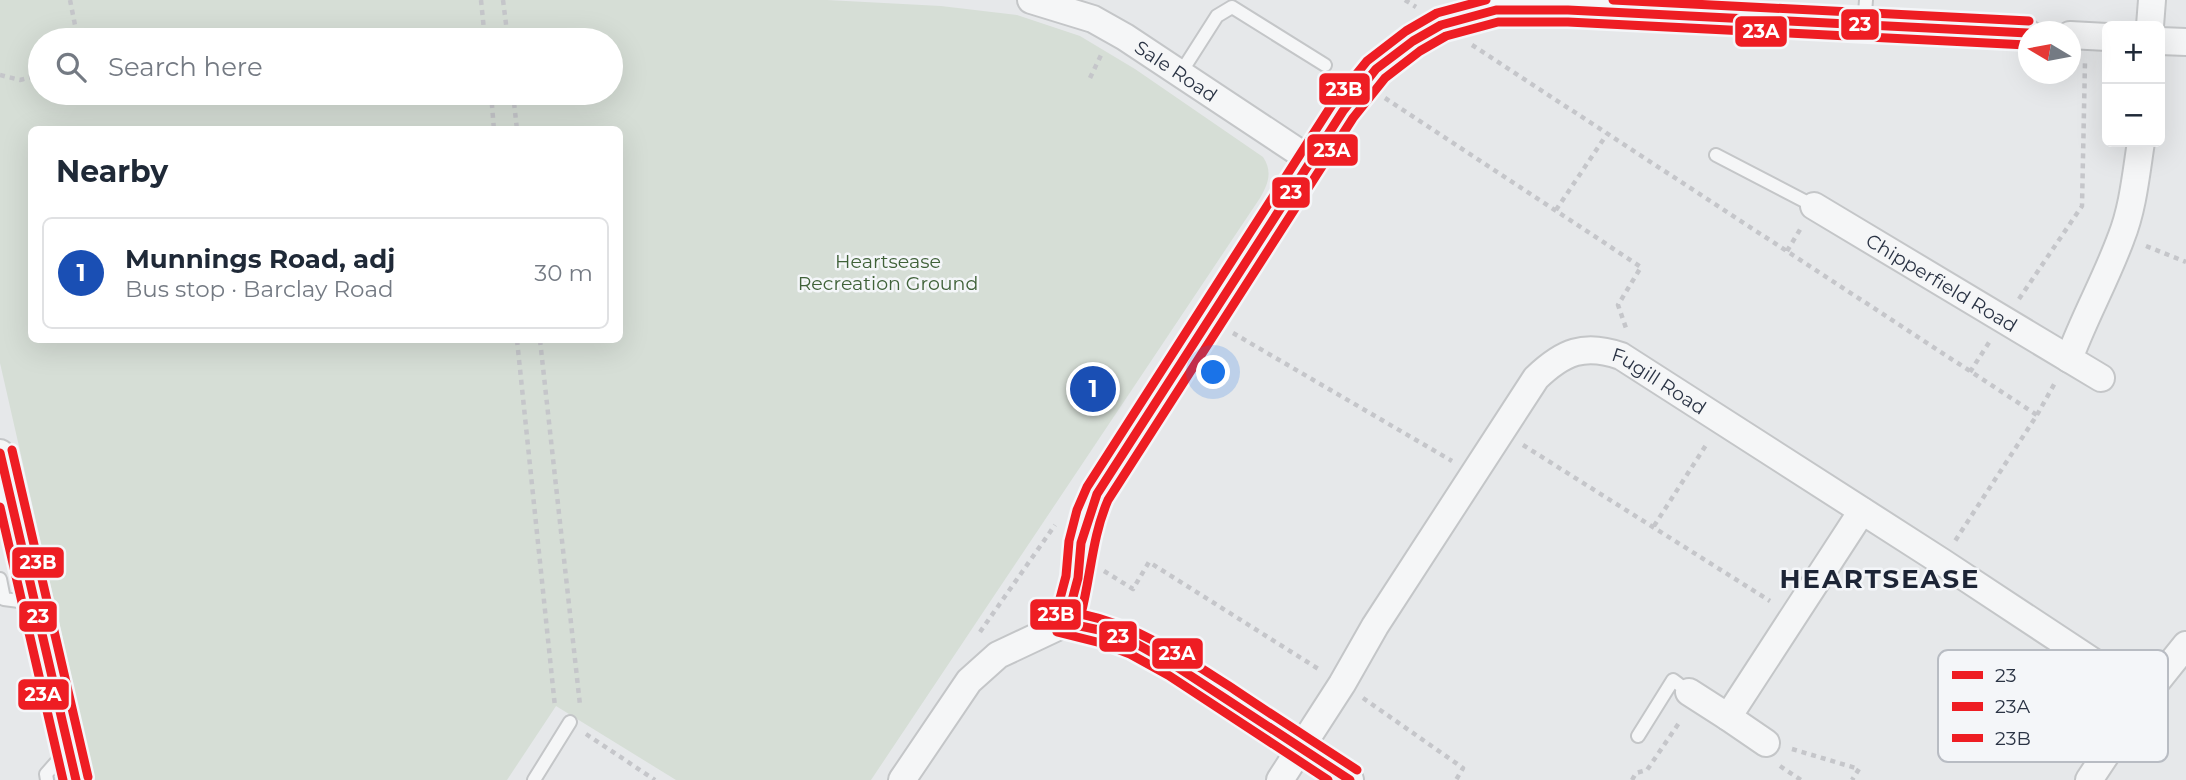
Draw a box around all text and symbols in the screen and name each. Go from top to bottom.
line badge: 23 [1840,8,1880,41]
text: 23 [1849,13,1871,36]
line badge: 23A [1734,15,1788,48]
text: 23A [1742,20,1780,43]
north arrow [2018,21,2081,84]
map controls [2102,21,2165,147]
button: + [2102,21,2165,84]
search box [28,28,623,105]
street label: Sale Road [1130,36,1222,107]
icon: search [52,48,90,86]
text: Search here [108,51,263,83]
line badge: 23B [1318,72,1371,106]
text: 23B [1326,78,1363,101]
button: − [2102,84,2165,147]
line badge: 23A [1306,133,1359,167]
text: 23A [1313,139,1351,162]
text: Nearby [56,153,168,190]
line badge: 23 [1271,176,1311,209]
text: 23 [1280,181,1302,204]
street label: Chipperfield Road [1862,229,2021,337]
text: Munnings Road, adj [125,243,395,275]
park label: Heartsease Recreation Ground [798,250,978,295]
text: 1 [76,259,86,287]
text: 30 m [534,259,593,287]
text: Bus stop · Barclay Road [125,275,394,303]
street label: Fugill Road [1609,343,1710,420]
your location [1196,355,1230,389]
pin: 1 [1070,363,1116,415]
line badge: 23B [11,546,65,579]
text: 23B [20,551,57,574]
district label: HEARTSEASE [1779,563,1981,595]
line badge: 23B [1029,598,1082,631]
line badge: 23 [18,600,58,633]
text: 23B [1038,603,1075,626]
text: 23 [27,605,49,628]
line badge: 23 [1098,620,1138,653]
text: 23 [1107,625,1129,648]
line badge: 23A [1151,637,1204,670]
text: 23A [1158,642,1196,665]
legend [1938,650,2168,762]
text: 23 [1995,664,2017,687]
line badge: 23A [17,678,70,711]
text: 23A [24,683,62,706]
text: 23A [1995,695,2031,718]
text: 23B [1995,727,2031,750]

